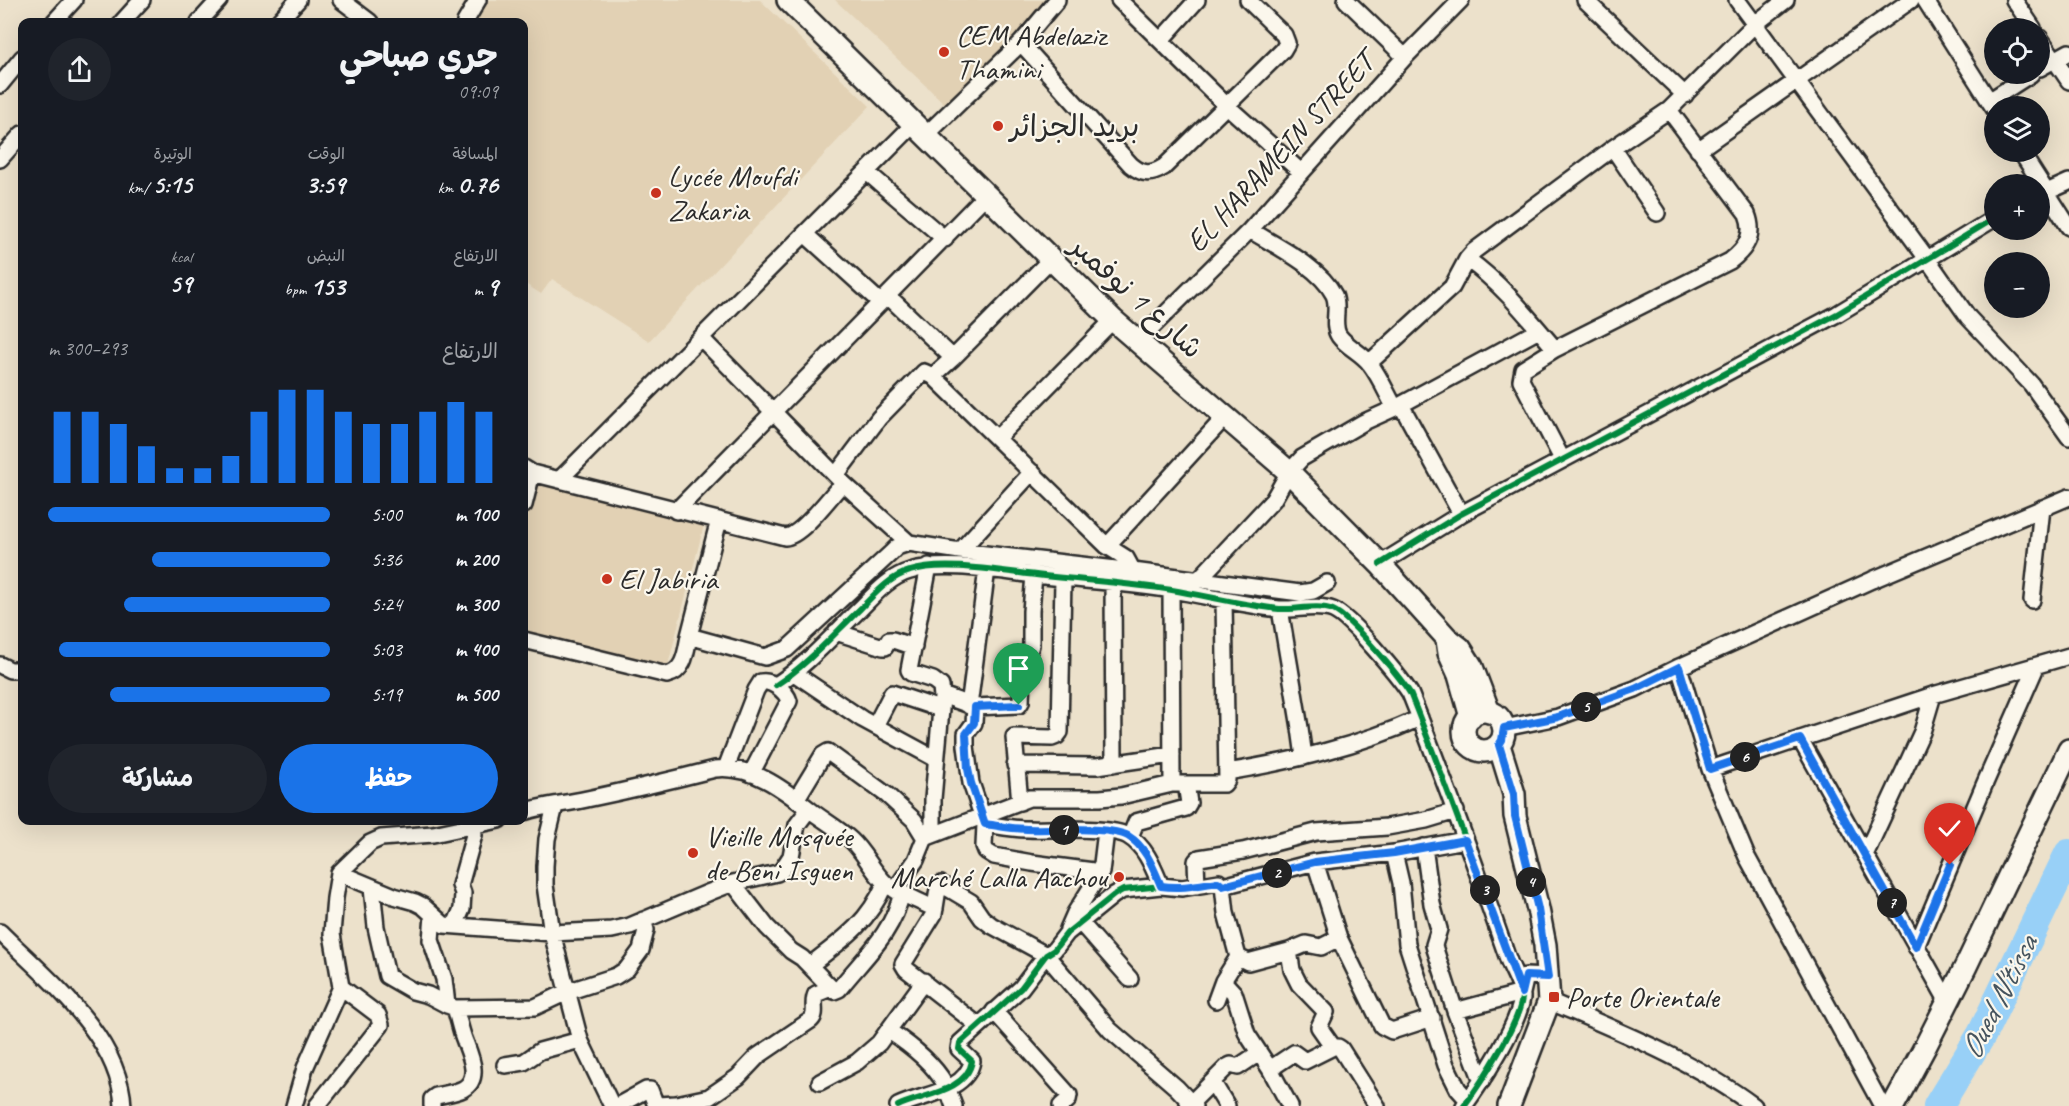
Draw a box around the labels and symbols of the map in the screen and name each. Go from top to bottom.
place label: CEM Abdelaziz Thamini [956,16,1108,88]
street label: EL HARAMEIN STREET [1178,39,1387,260]
marker: CEM Abdelaziz Thamini [937,45,951,59]
place label: بريد الجزائر [1007,107,1139,145]
marker: بريد الجزائر [991,119,1005,133]
place label: Lycée Moufdi Zakaria [668,157,801,229]
marker: Lycée Moufdi Zakaria [649,186,663,200]
street label: شارع 1 نوفمبر [1059,225,1212,368]
place label: El Jabiria [619,560,719,598]
marker: El Jabiria [600,572,614,586]
pin [993,643,1044,705]
pin: 5 [1571,692,1601,722]
pin: 6 [1730,742,1760,772]
pin [1924,803,1975,865]
pin: 1 [1049,815,1079,845]
place label: Vieille Mosquée de Beni Isguen [705,817,854,889]
marker: Vieille Mosquée de Beni Isguen [686,846,700,860]
place label: Marché Lalla Aachou [891,858,1109,896]
pin: 2 [1262,858,1292,888]
pin: 4 [1516,867,1546,897]
marker: Marché Lalla Aachou [1112,870,1126,884]
pin: 3 [1470,875,1500,905]
pin: 7 [1877,888,1907,918]
water label: Oued N'tissa [1950,926,2048,1066]
place label: Porte Orientale [1566,978,1721,1016]
marker: Porte Orientale [1547,990,1561,1004]

